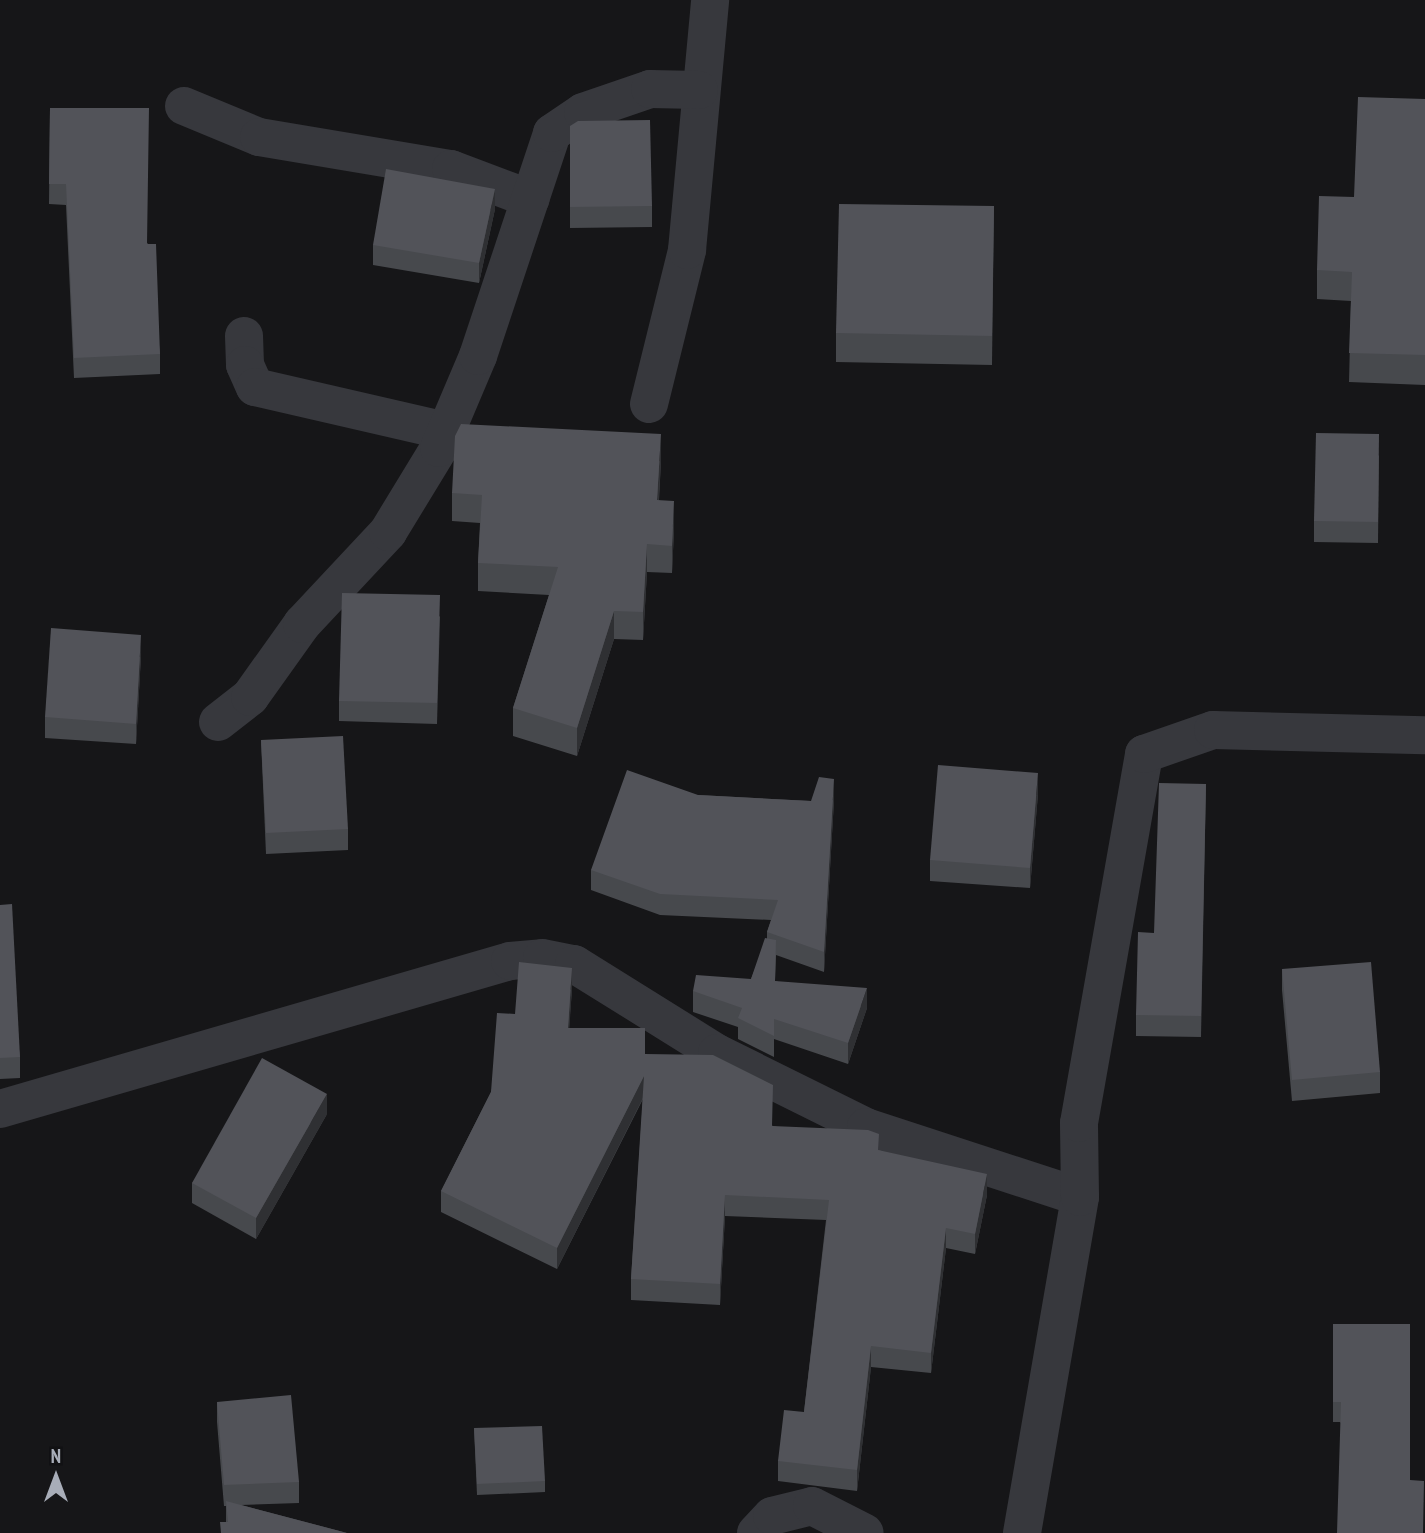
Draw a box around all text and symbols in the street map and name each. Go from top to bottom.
north arrow [21,1442,91,1512]
text: N [51,1444,61,1468]

